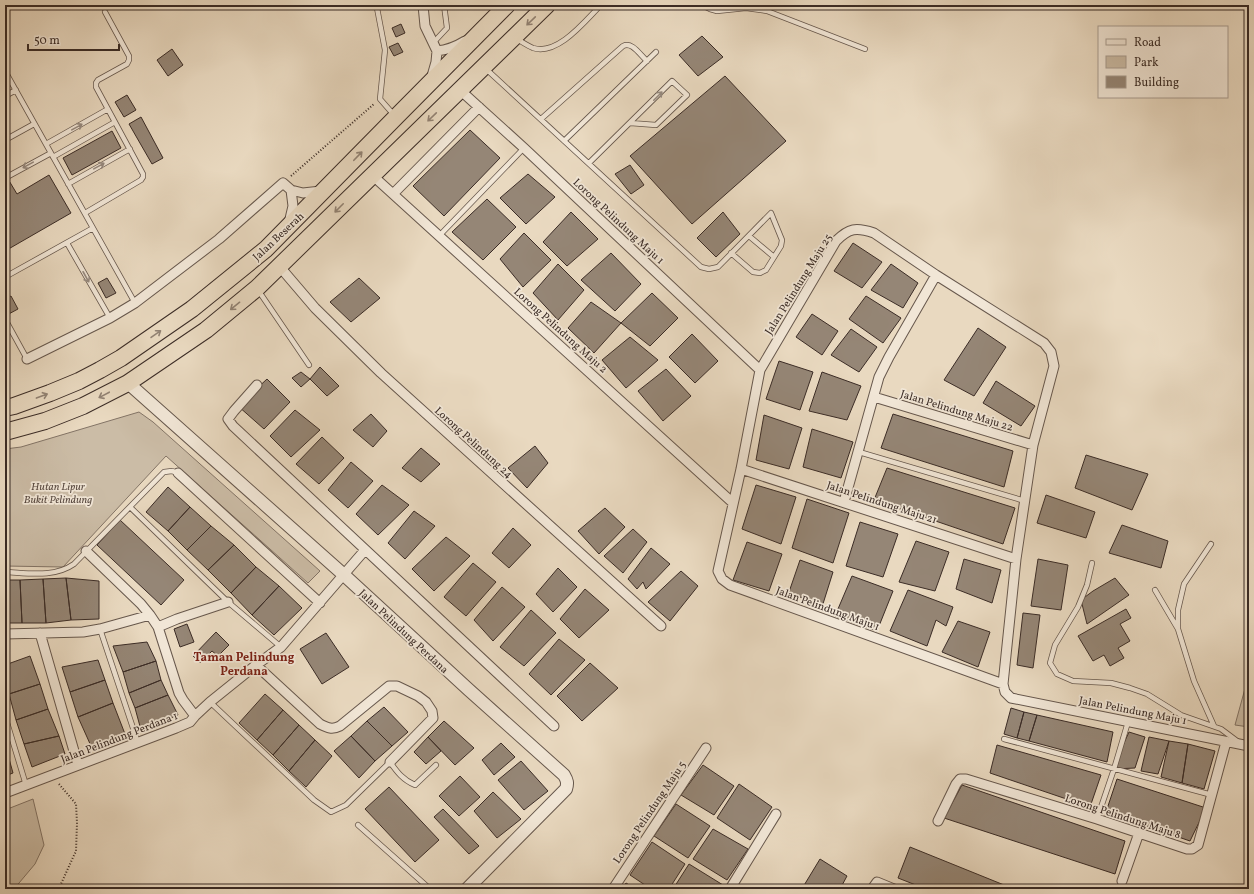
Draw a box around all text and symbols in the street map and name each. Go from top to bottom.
one-way arrow [526,16,536,26]
scale bar [28,26,119,52]
legend [1098,26,1228,98]
text: 50 m [34,33,60,49]
text: Road [1134,35,1161,51]
text: Park [1134,55,1159,71]
text: Building [1134,75,1179,91]
one-way arrow [653,91,663,100]
one-way arrow [427,112,437,122]
one-way arrow [71,122,83,130]
one-way arrow [353,151,363,161]
one-way arrow [22,162,34,170]
one-way arrow [93,162,105,170]
street label: Lorong Pelindung Maju 1 [569,176,667,268]
one-way arrow [334,203,344,213]
street label: Jalan Beserah [250,209,308,265]
street label: Jalan Pelindung Maju 25 [762,231,836,338]
one-way arrow [83,270,91,282]
street label: Lorong Pelindung Maju 2 [510,285,610,377]
one-way arrow [229,302,240,311]
one-way arrow [150,330,161,338]
street label: Jalan Pelindung Maju 22 [898,387,1015,436]
one-way arrow [36,391,48,399]
one-way arrow [98,392,110,399]
street label: Lorong Pelindung 24 [431,404,516,483]
street label: Jalan Pelindung Maju 21 [824,478,939,528]
park label: Hutan Lipur Bukit Pelindung [24,480,92,508]
street label: Jalan Pelindung Maju 1 [773,584,881,635]
street label: Jalan Pelindung Perdana [355,586,452,678]
district label: Taman Pelindung Perdana [194,650,295,680]
street label: Jalan Pelindung Maju 1 [1078,694,1188,729]
street label: Jalan Pelindung Perdana 1 [59,709,180,768]
street label: Lorong Pelindung Maju 5 [610,759,690,867]
street label: Lorong Pelindung Maju 8 [1063,792,1183,843]

